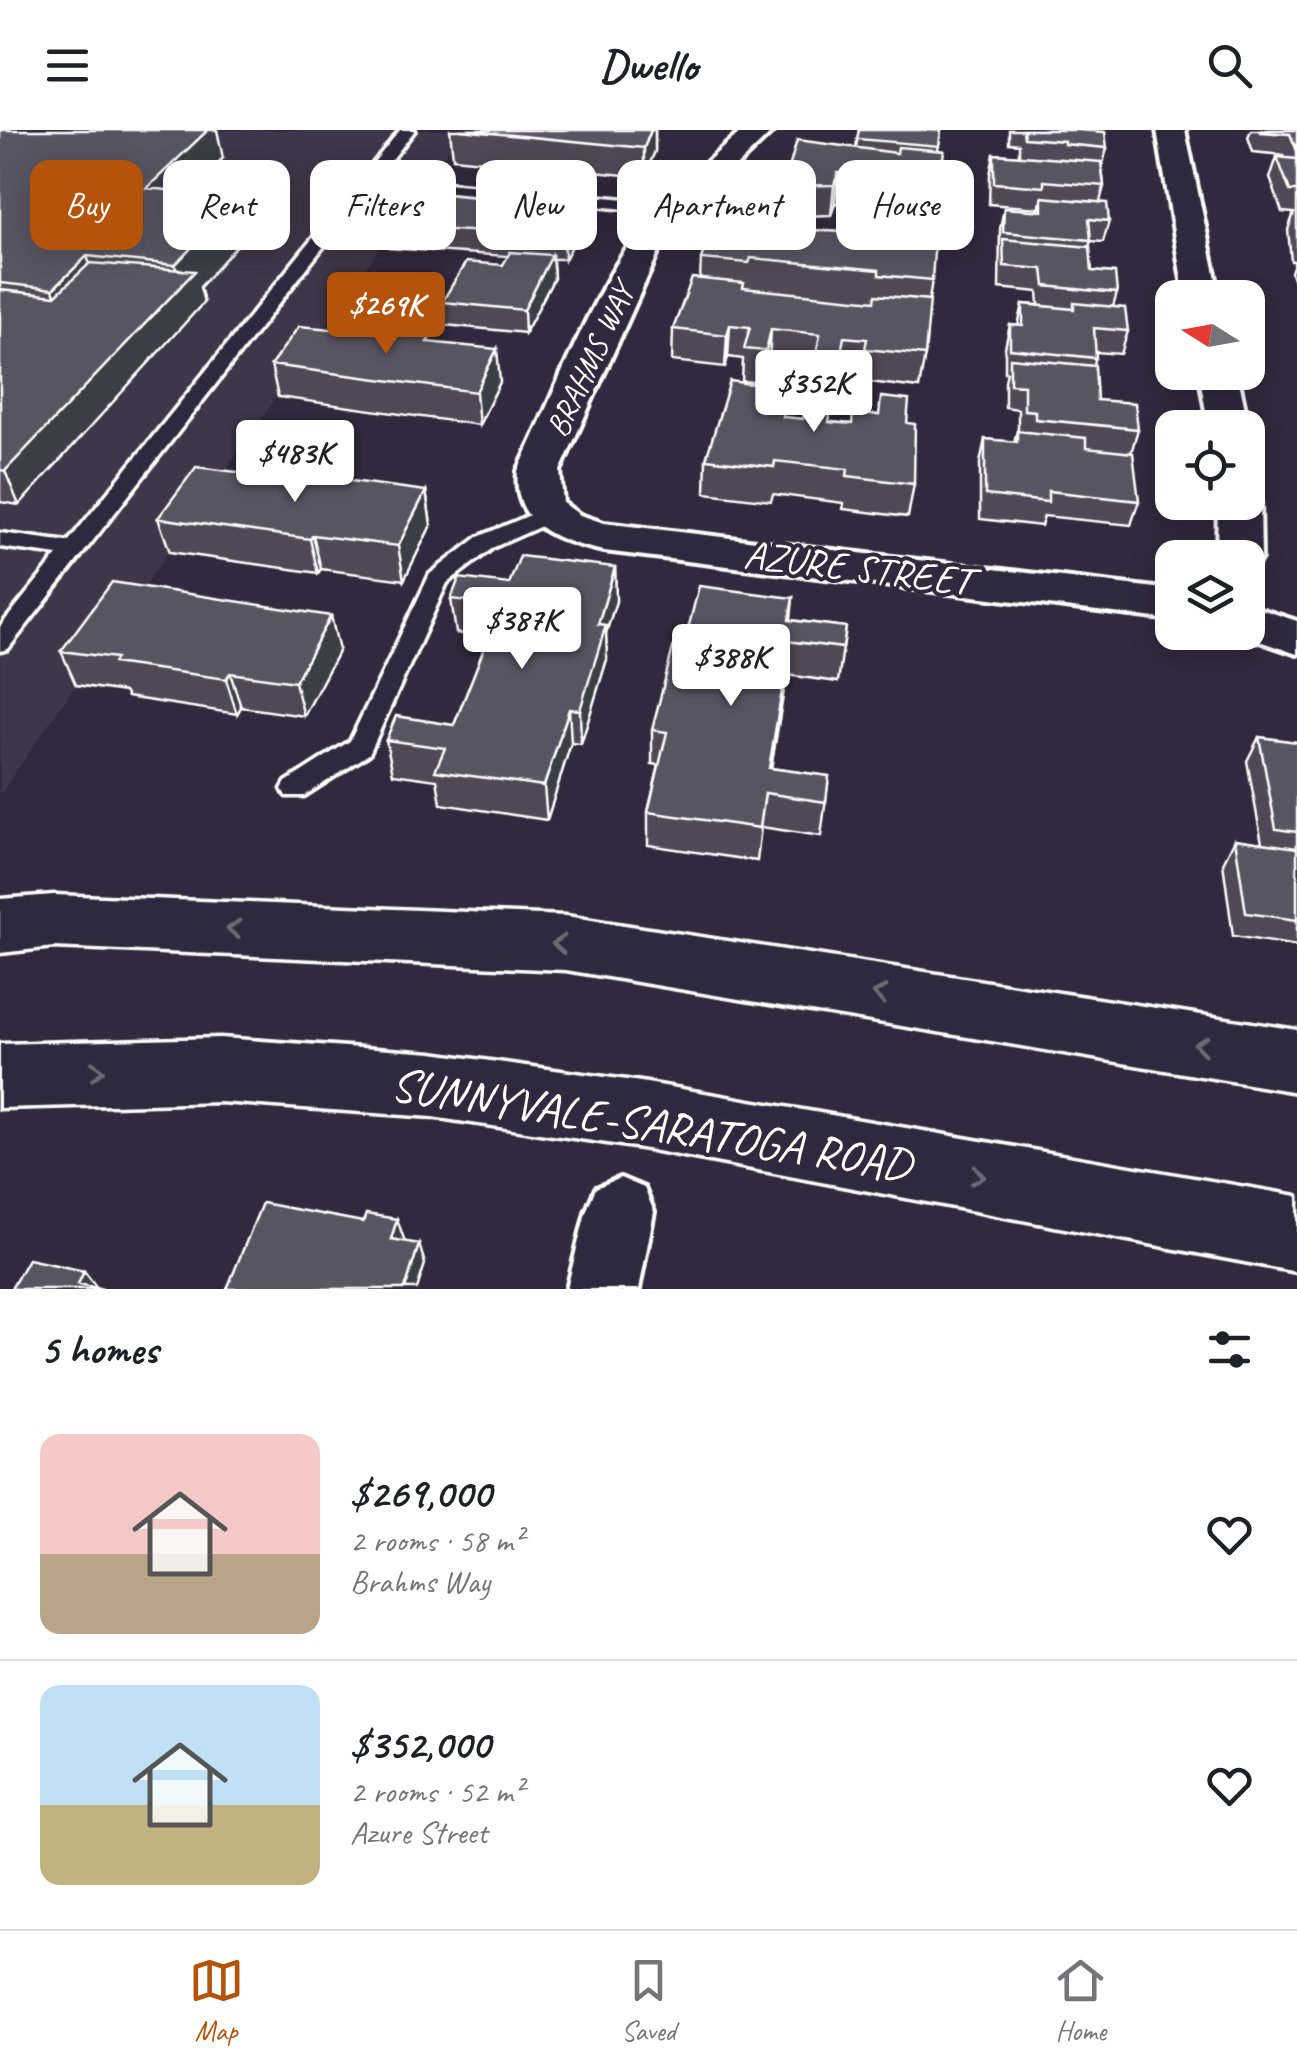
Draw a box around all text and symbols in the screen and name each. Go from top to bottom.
text: Dwello [600,37,697,94]
icon: menu [40,38,95,93]
icon: search [1202,38,1257,93]
chip: Buy [30,160,143,250]
chip: Rent [163,160,290,250]
chip: Filters [310,160,456,250]
chip: New [476,160,597,250]
chip: Apartment [617,160,816,250]
chip: House [836,160,974,250]
street label: BRAHMS WAY [537,271,646,443]
pin: $269K [316,272,456,357]
north arrow [1155,280,1265,390]
map controls [1155,280,1265,650]
text: $269K [349,284,423,325]
pin: $352K [744,350,884,435]
text: $352K [777,362,851,403]
button: locate [1155,410,1265,520]
pin: $483K [225,420,365,505]
text: $483K [258,432,332,473]
street label: AZURE STREET [741,529,984,608]
button: layers [1155,540,1265,650]
pin: $387K [452,587,592,672]
text: $387K [485,599,559,640]
pin: $388K [661,624,801,709]
text: $388K [694,636,768,677]
one-way arrow [226,919,242,940]
one-way arrow [550,933,566,955]
one-way arrow [872,984,888,1005]
one-way arrow [1192,1036,1209,1057]
street label: SUNNYVALE-SARATOGA ROAD [387,1053,919,1195]
one-way arrow [90,1060,106,1082]
one-way arrow [970,1165,986,1186]
icon: filters [1202,1322,1257,1377]
text: 5 homes [40,1323,158,1376]
text: $269,000 [350,1467,491,1520]
icon: home [120,1474,240,1594]
icon: heart [1202,1507,1257,1562]
text: 2 rooms · 58 m² [350,1520,523,1561]
text: Brahms Way [350,1561,490,1602]
text: $352,000 [350,1718,490,1771]
icon: home [120,1725,240,1845]
icon: heart [1202,1758,1257,1813]
text: 2 rooms · 52 m² [350,1771,523,1812]
text: Azure Street [350,1812,487,1853]
tab: Map [189,1953,244,2048]
tab: Saved [621,1953,676,2048]
tab: Home [1053,1953,1108,2048]

